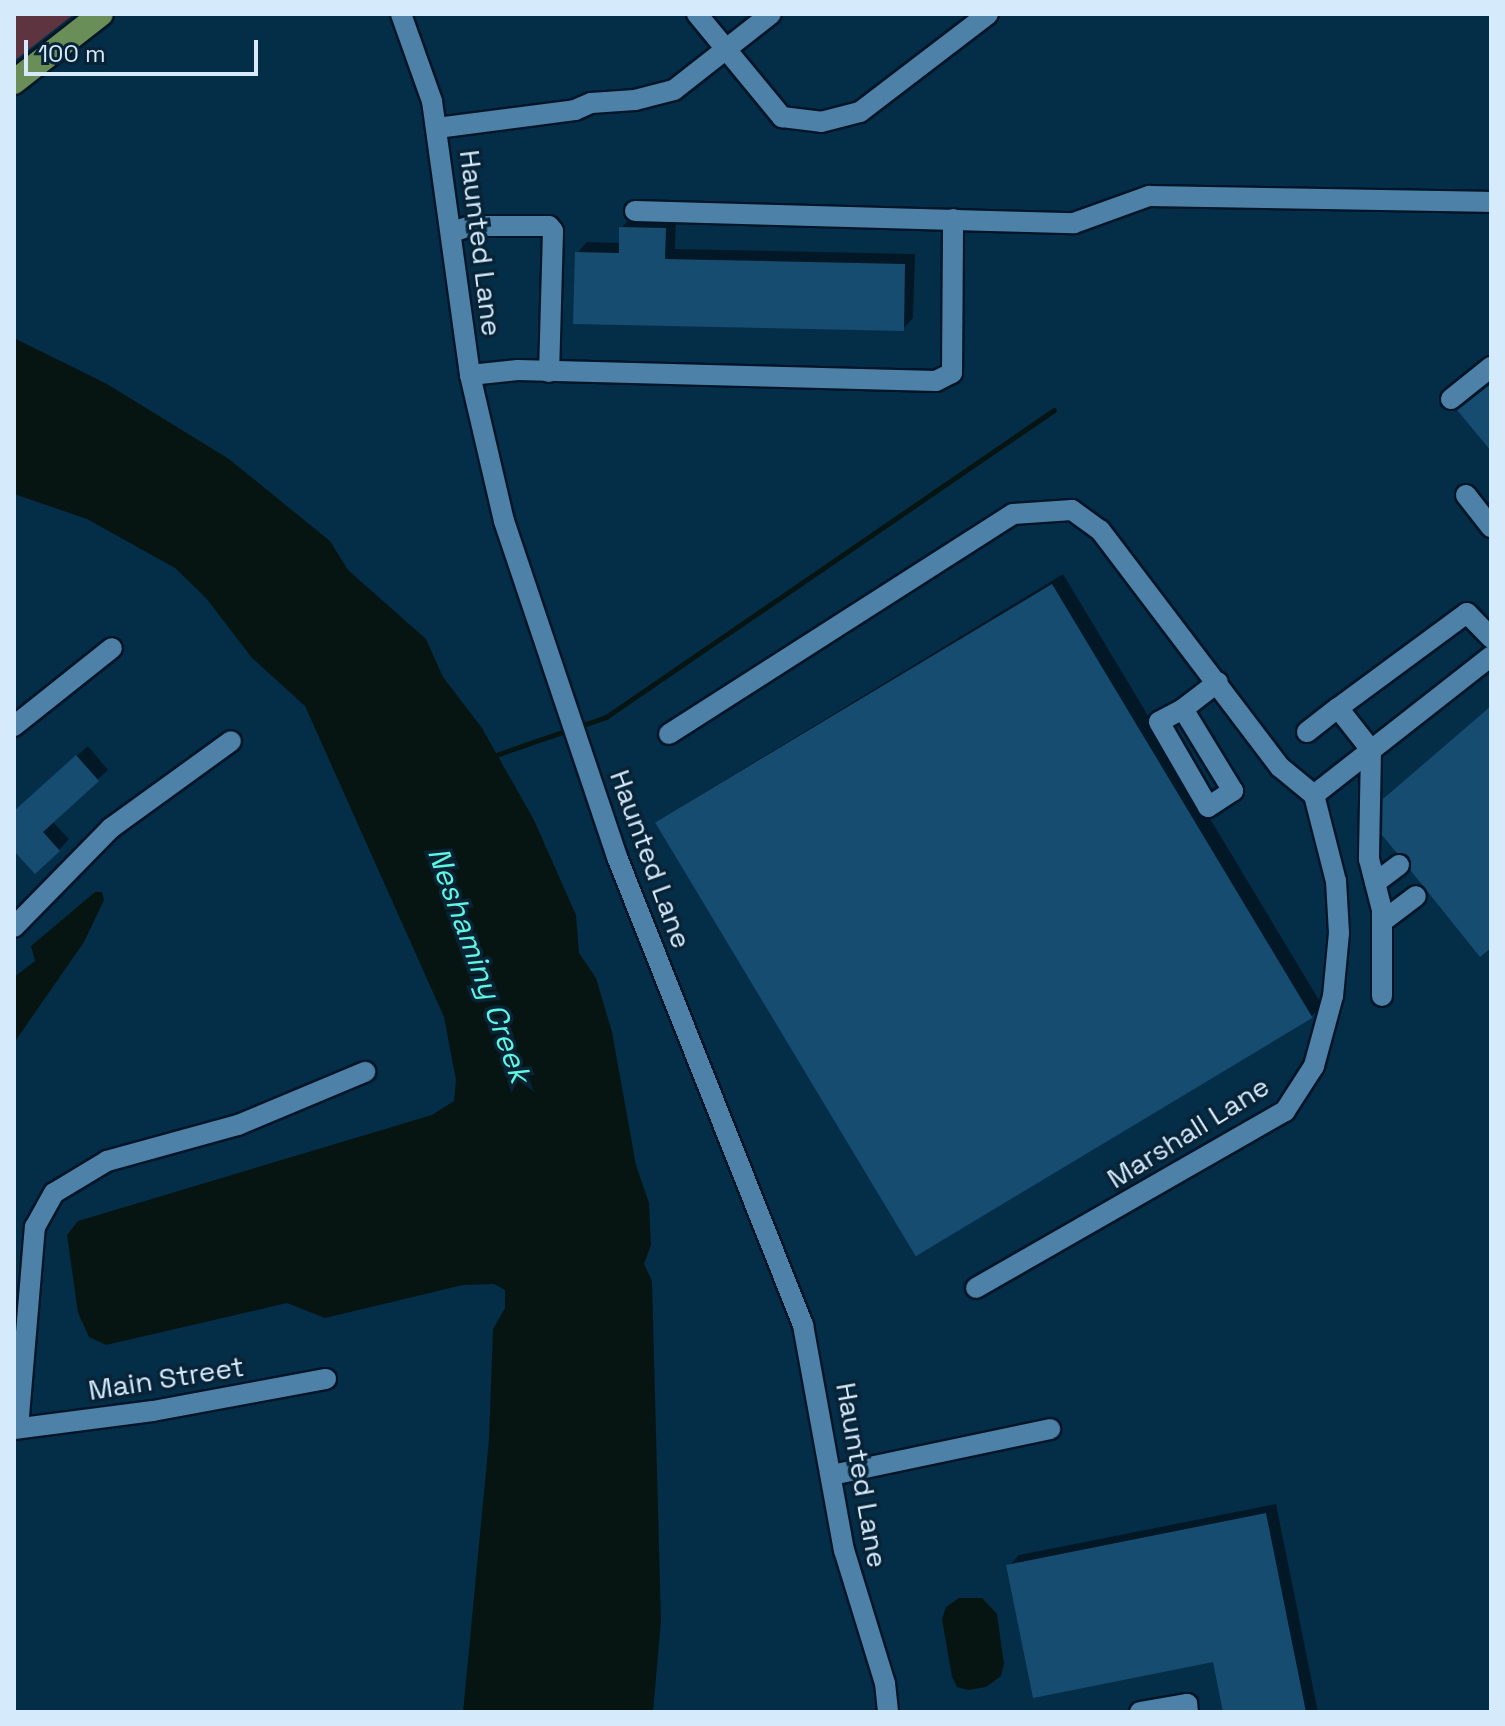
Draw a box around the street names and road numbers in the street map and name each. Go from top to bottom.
street label: Haunted Lane [453,148,509,338]
street label: Haunted Lane [603,765,699,953]
street label: Marshall Lane [1101,1069,1275,1195]
street label: Main Street [86,1349,246,1407]
street label: Haunted Lane [829,1380,895,1570]

